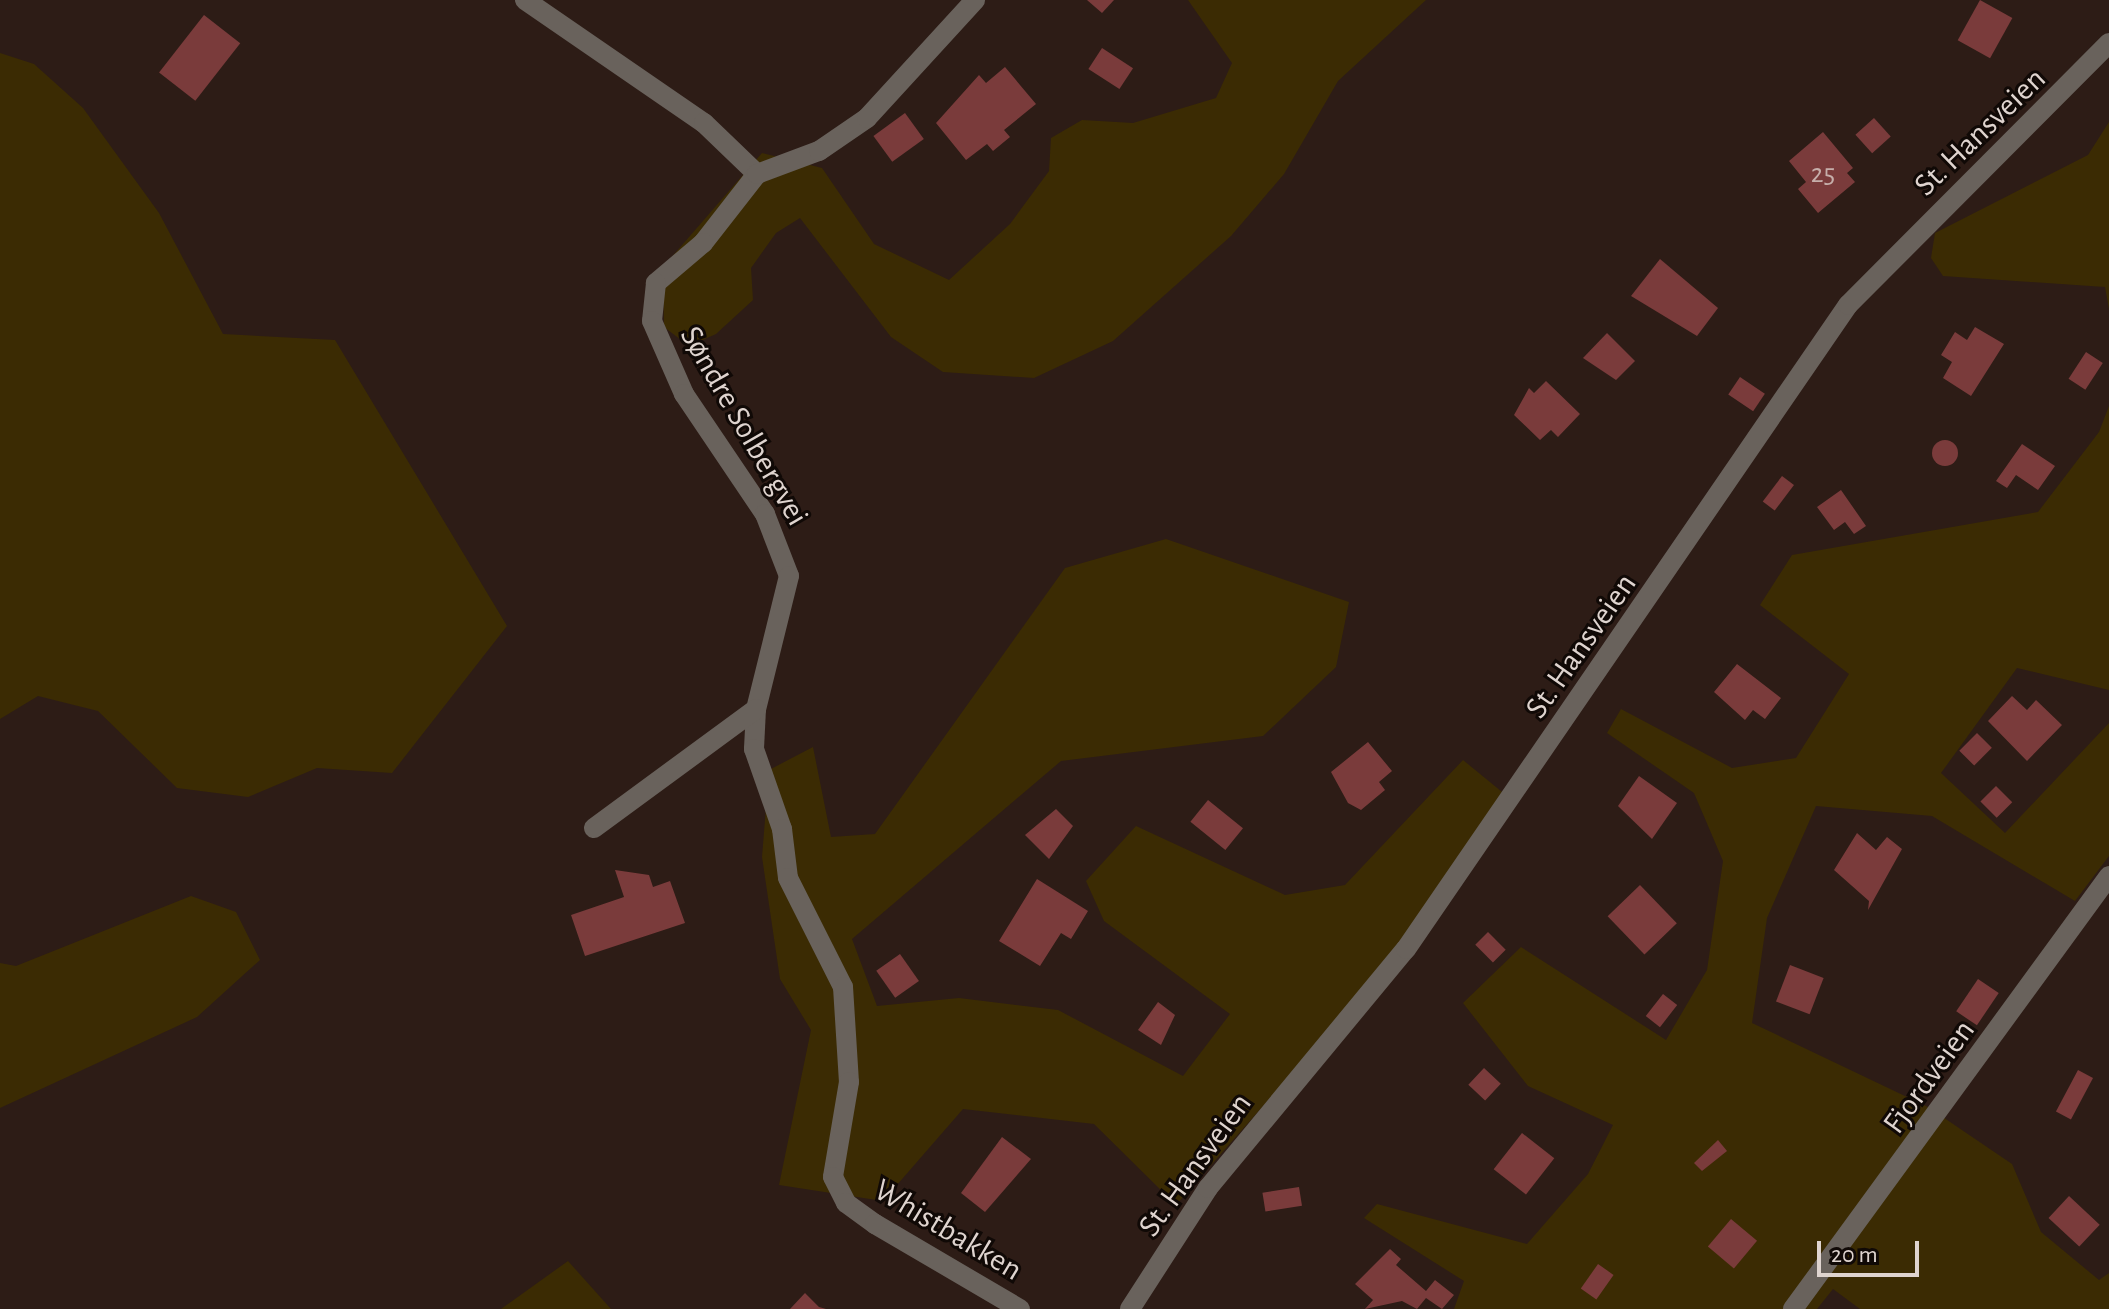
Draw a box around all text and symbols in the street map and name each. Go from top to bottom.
street label: St. Hansveien [1906,60,2054,204]
house number: 25 [1811,157,1835,191]
street label: Søndre Solbergvei [671,319,817,533]
street label: St. Hansveien [1517,566,1645,726]
street label: Fjordveien [1875,1013,1983,1141]
street label: St. Hansveien [1130,1086,1260,1244]
street label: Whistbakken [867,1171,1029,1289]
scale bar [1821,1225,1923,1275]
text: 20 m [1831,1243,1878,1267]

